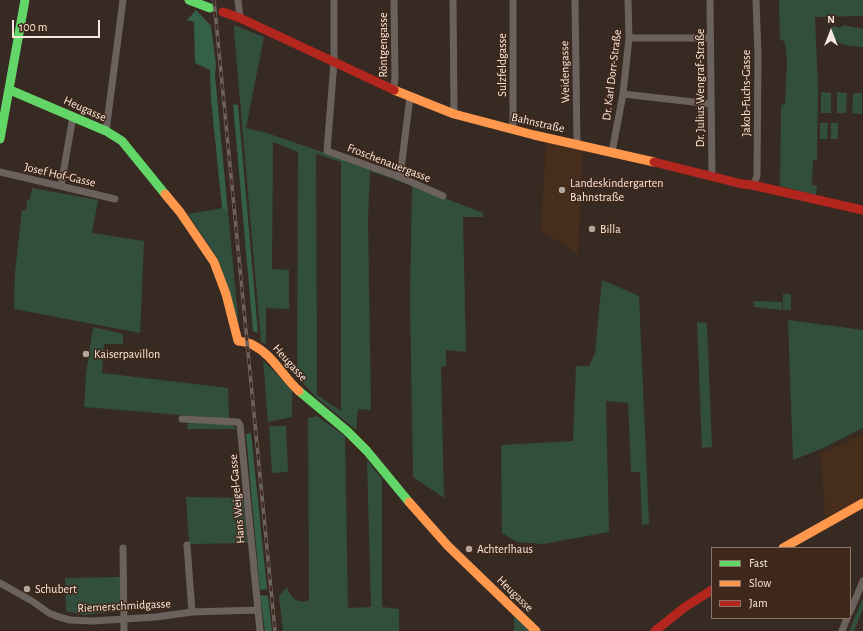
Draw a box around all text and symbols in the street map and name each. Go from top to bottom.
scale bar [14,12,102,38]
north arrow [811,12,851,52]
street label: Röntgengasse [376,13,390,77]
text: N [827,14,835,25]
text: 100 m [19,21,47,33]
street label: Dr. Karl Dorr-Straße [599,29,625,121]
street label: Dr. Julius Wengraf-Straße [693,29,707,147]
street label: Sulzfeldgasse [495,33,509,97]
street label: Weidengasse [557,41,573,103]
street label: Jakob-Fuchs-Gasse [739,50,753,136]
street label: Heugasse [61,93,109,125]
street label: Bahnstraße [510,110,566,136]
street label: Froschenauergasse [345,140,433,186]
street label: Josef Hof-Gasse [23,160,97,190]
place label: Landeskindergarten Bahnstraße [570,176,663,204]
marker: Landeskindergarten Bahnstraße [557,185,567,195]
place label: Billa [600,222,621,236]
marker: Billa [587,224,597,234]
street label: Heugasse [270,341,310,385]
place label: Kaiserpavillon [94,347,160,361]
marker: Kaiserpavillon [81,349,91,359]
street label: Hans Weigel-Gasse [226,454,248,544]
place label: Achterlhaus [477,542,533,556]
marker: Achterlhaus [464,544,474,554]
legend [711,547,851,619]
text: Fast [749,557,768,569]
street label: Heugasse [494,573,536,615]
text: Slow [749,577,771,589]
place label: Schubert [35,582,77,596]
marker: Schubert [22,584,32,594]
street label: Riemerschmidgasse [77,596,171,616]
text: Jam [749,597,768,609]

